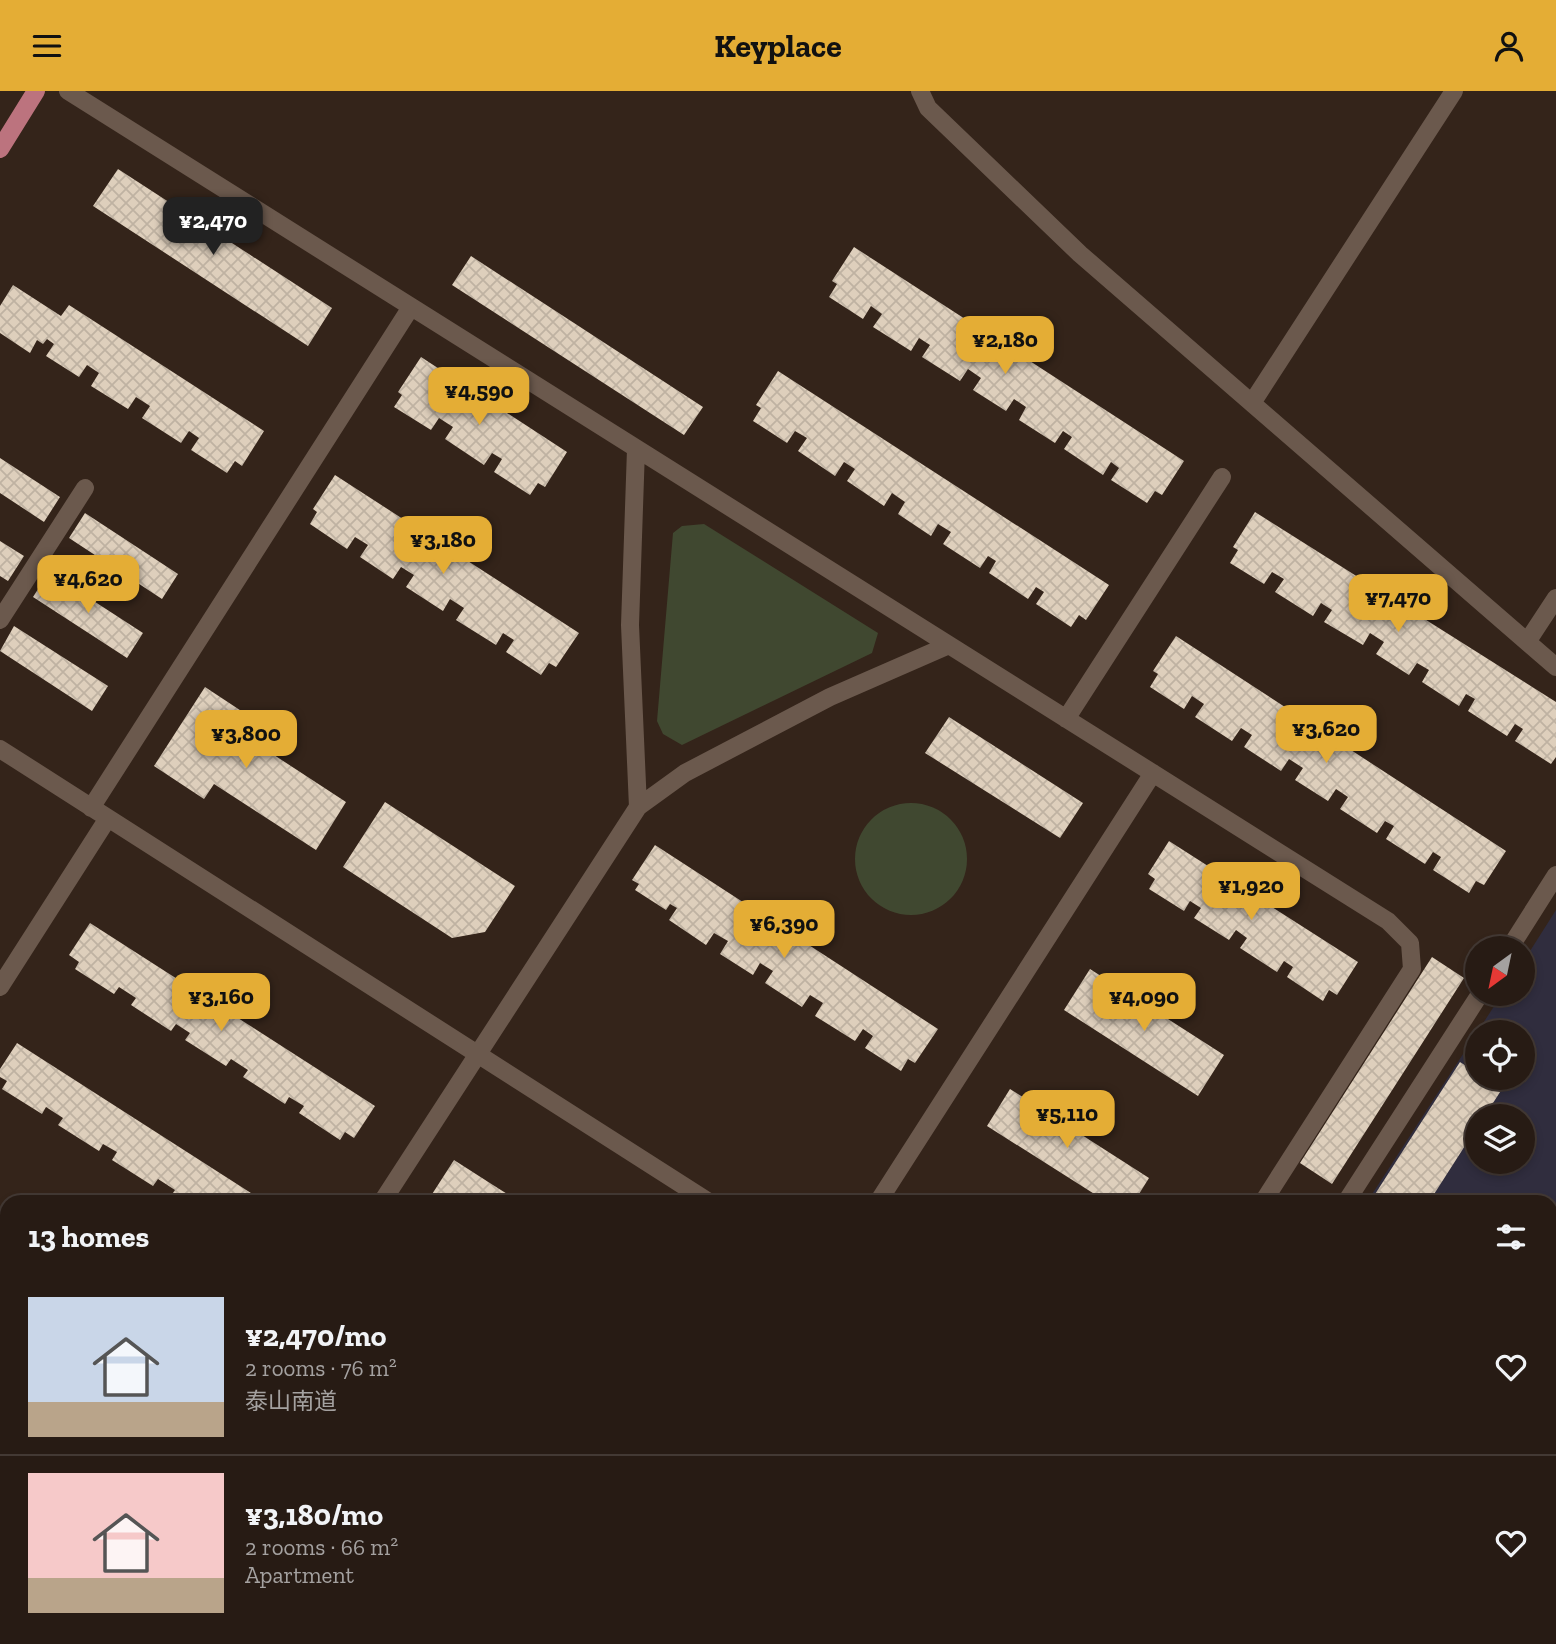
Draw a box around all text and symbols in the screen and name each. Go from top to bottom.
icon: menu [28,27,66,65]
text: Keyplace [714,27,842,65]
icon: person [1490,27,1528,65]
pin: ¥2,470 [156,197,270,257]
text: ¥2,470 [179,206,247,234]
pin: ¥2,180 [948,317,1062,376]
text: ¥2,180 [972,325,1038,353]
pin: ¥4,590 [422,367,536,427]
text: ¥4,590 [444,376,514,404]
pin: ¥3,180 [386,517,500,576]
text: ¥3,180 [410,525,476,553]
pin: ¥4,620 [31,555,145,615]
text: ¥4,620 [53,564,123,592]
pin: ¥7,470 [1341,575,1455,634]
text: ¥7,470 [1365,583,1431,611]
pin: ¥3,620 [1269,705,1383,765]
pin: ¥3,800 [189,711,303,770]
text: ¥3,620 [1292,714,1360,742]
text: ¥3,800 [211,719,281,747]
pin: ¥1,920 [1194,863,1308,922]
text: ¥1,920 [1218,871,1284,899]
pin: ¥6,390 [727,901,841,960]
text: ¥6,390 [750,909,818,937]
north arrow [1465,936,1535,1006]
map controls [1465,936,1535,1174]
pin: ¥3,160 [164,974,278,1033]
pin: ¥4,090 [1087,974,1201,1033]
text: ¥3,160 [188,982,254,1010]
text: ¥4,090 [1109,982,1179,1010]
button: locate [1465,1020,1535,1090]
pin: ¥5,110 [1010,1091,1124,1150]
text: ¥5,110 [1036,1099,1098,1127]
button: layers [1465,1104,1535,1174]
icon: filters [1492,1218,1530,1256]
text: 13 homes [28,1219,149,1255]
text: ¥2,470/mo [245,1318,386,1354]
icon: home [84,1325,168,1409]
icon: heart [1492,1348,1530,1386]
text: 2 rooms · 76 m² [245,1354,397,1382]
text: 泰山南道 [245,1387,337,1415]
text: ¥3,180/mo [245,1497,383,1533]
icon: home [84,1501,168,1585]
icon: heart [1492,1524,1530,1562]
text: 2 rooms · 66 m² [245,1533,398,1561]
text: Apartment [245,1561,354,1589]

